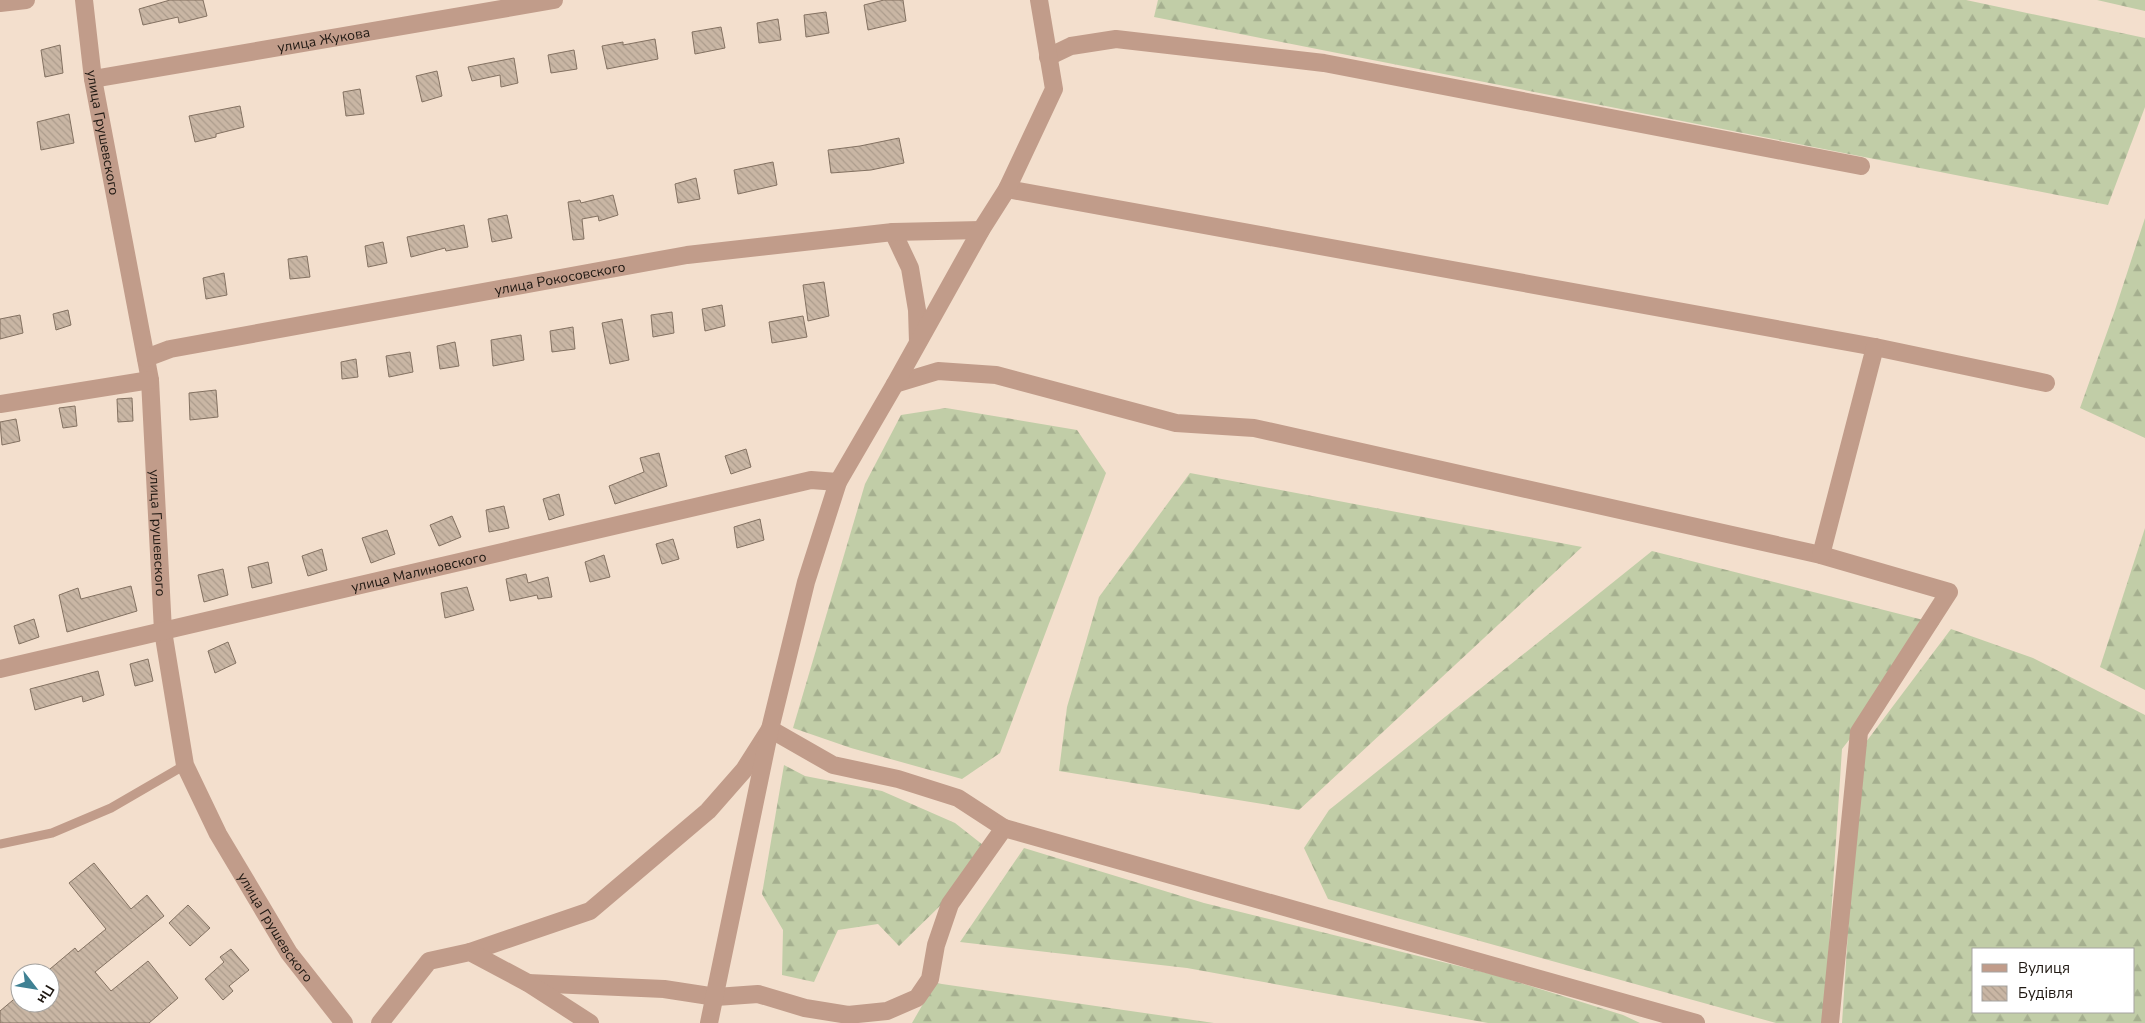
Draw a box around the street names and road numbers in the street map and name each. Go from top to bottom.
street label: улица Жукова [276,23,372,57]
street label: улица Грушевского [82,69,124,197]
street label: улица Рокосовского [493,257,627,300]
street label: улица Грушевского [145,469,170,597]
street label: улица Малиновского [349,547,488,597]
street label: улица Грушевского [233,869,317,986]

